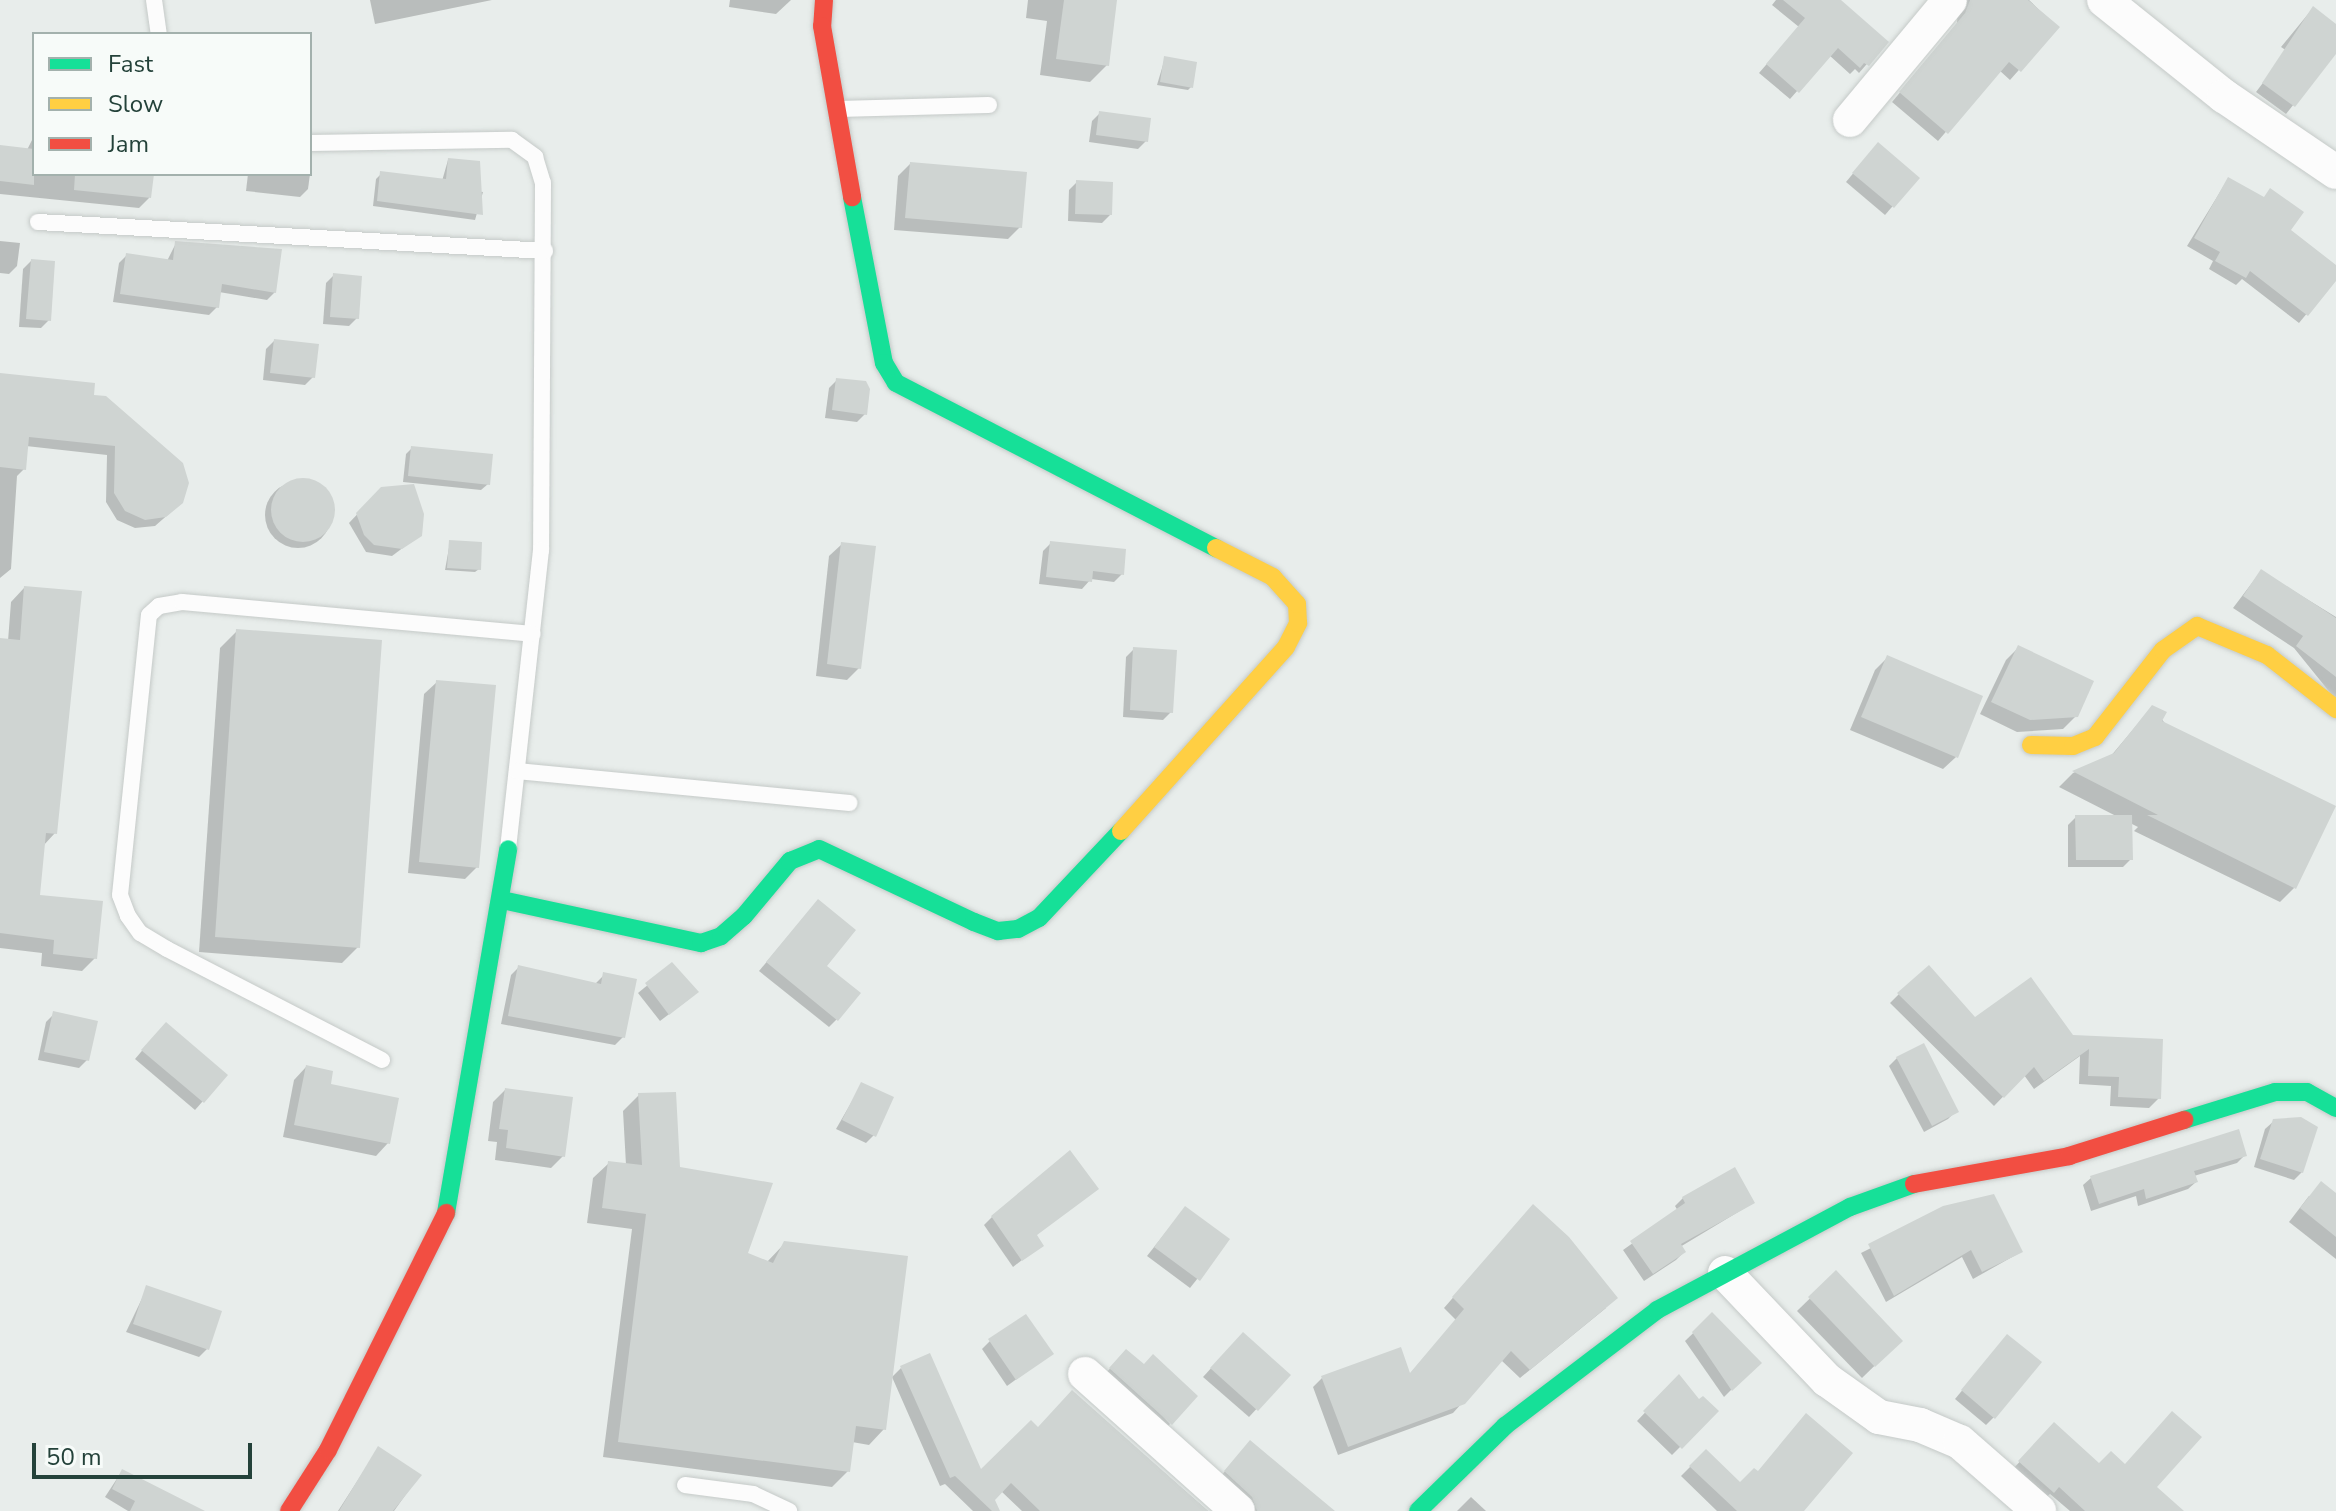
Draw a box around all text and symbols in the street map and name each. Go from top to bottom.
legend [32,32,312,176]
text: Fast [108,48,153,80]
text: Slow [108,88,163,120]
text: Jam [108,128,149,160]
scale bar [36,1427,256,1477]
text: 50 m [46,1441,102,1473]

